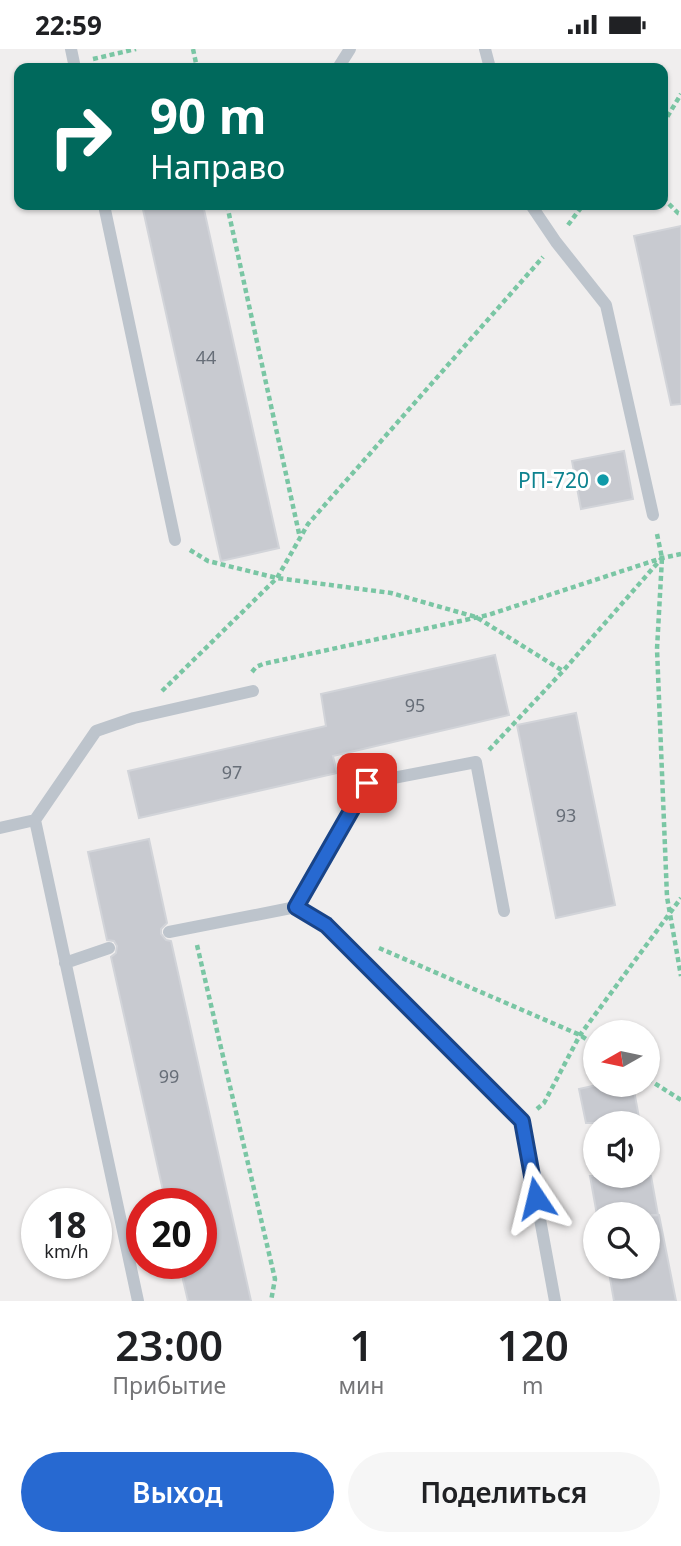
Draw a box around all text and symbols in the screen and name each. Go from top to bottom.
text: 22:59 [35,7,102,43]
text: 90 m [150,82,267,148]
icon: right [35,91,126,182]
text: Направо [150,145,285,188]
house number: 44 [196,345,216,369]
place label: РП-720 [518,466,589,494]
marker: РП-720 [595,472,611,488]
house number: 95 [405,693,425,717]
pin [337,753,397,813]
house number: 97 [222,760,242,784]
icon: arrive [348,764,386,802]
house number: 93 [556,803,576,827]
north arrow [583,1020,660,1097]
map controls [583,1020,660,1279]
house number: 99 [159,1064,179,1088]
button: sound [583,1111,660,1188]
position arrow [499,1161,573,1235]
speed limit sign: 20 [126,1188,217,1279]
text: 18 [46,1201,87,1248]
button: search [583,1202,660,1279]
text: km/h [44,1239,89,1263]
text: 23:00 [115,1316,223,1373]
text: 1 [349,1316,373,1373]
text: 120 [497,1316,569,1373]
text: Прибытие [112,1369,226,1401]
text: мин [338,1369,384,1401]
text: m [522,1369,544,1401]
button: Выход [21,1452,334,1532]
button: Поделиться [348,1452,660,1532]

